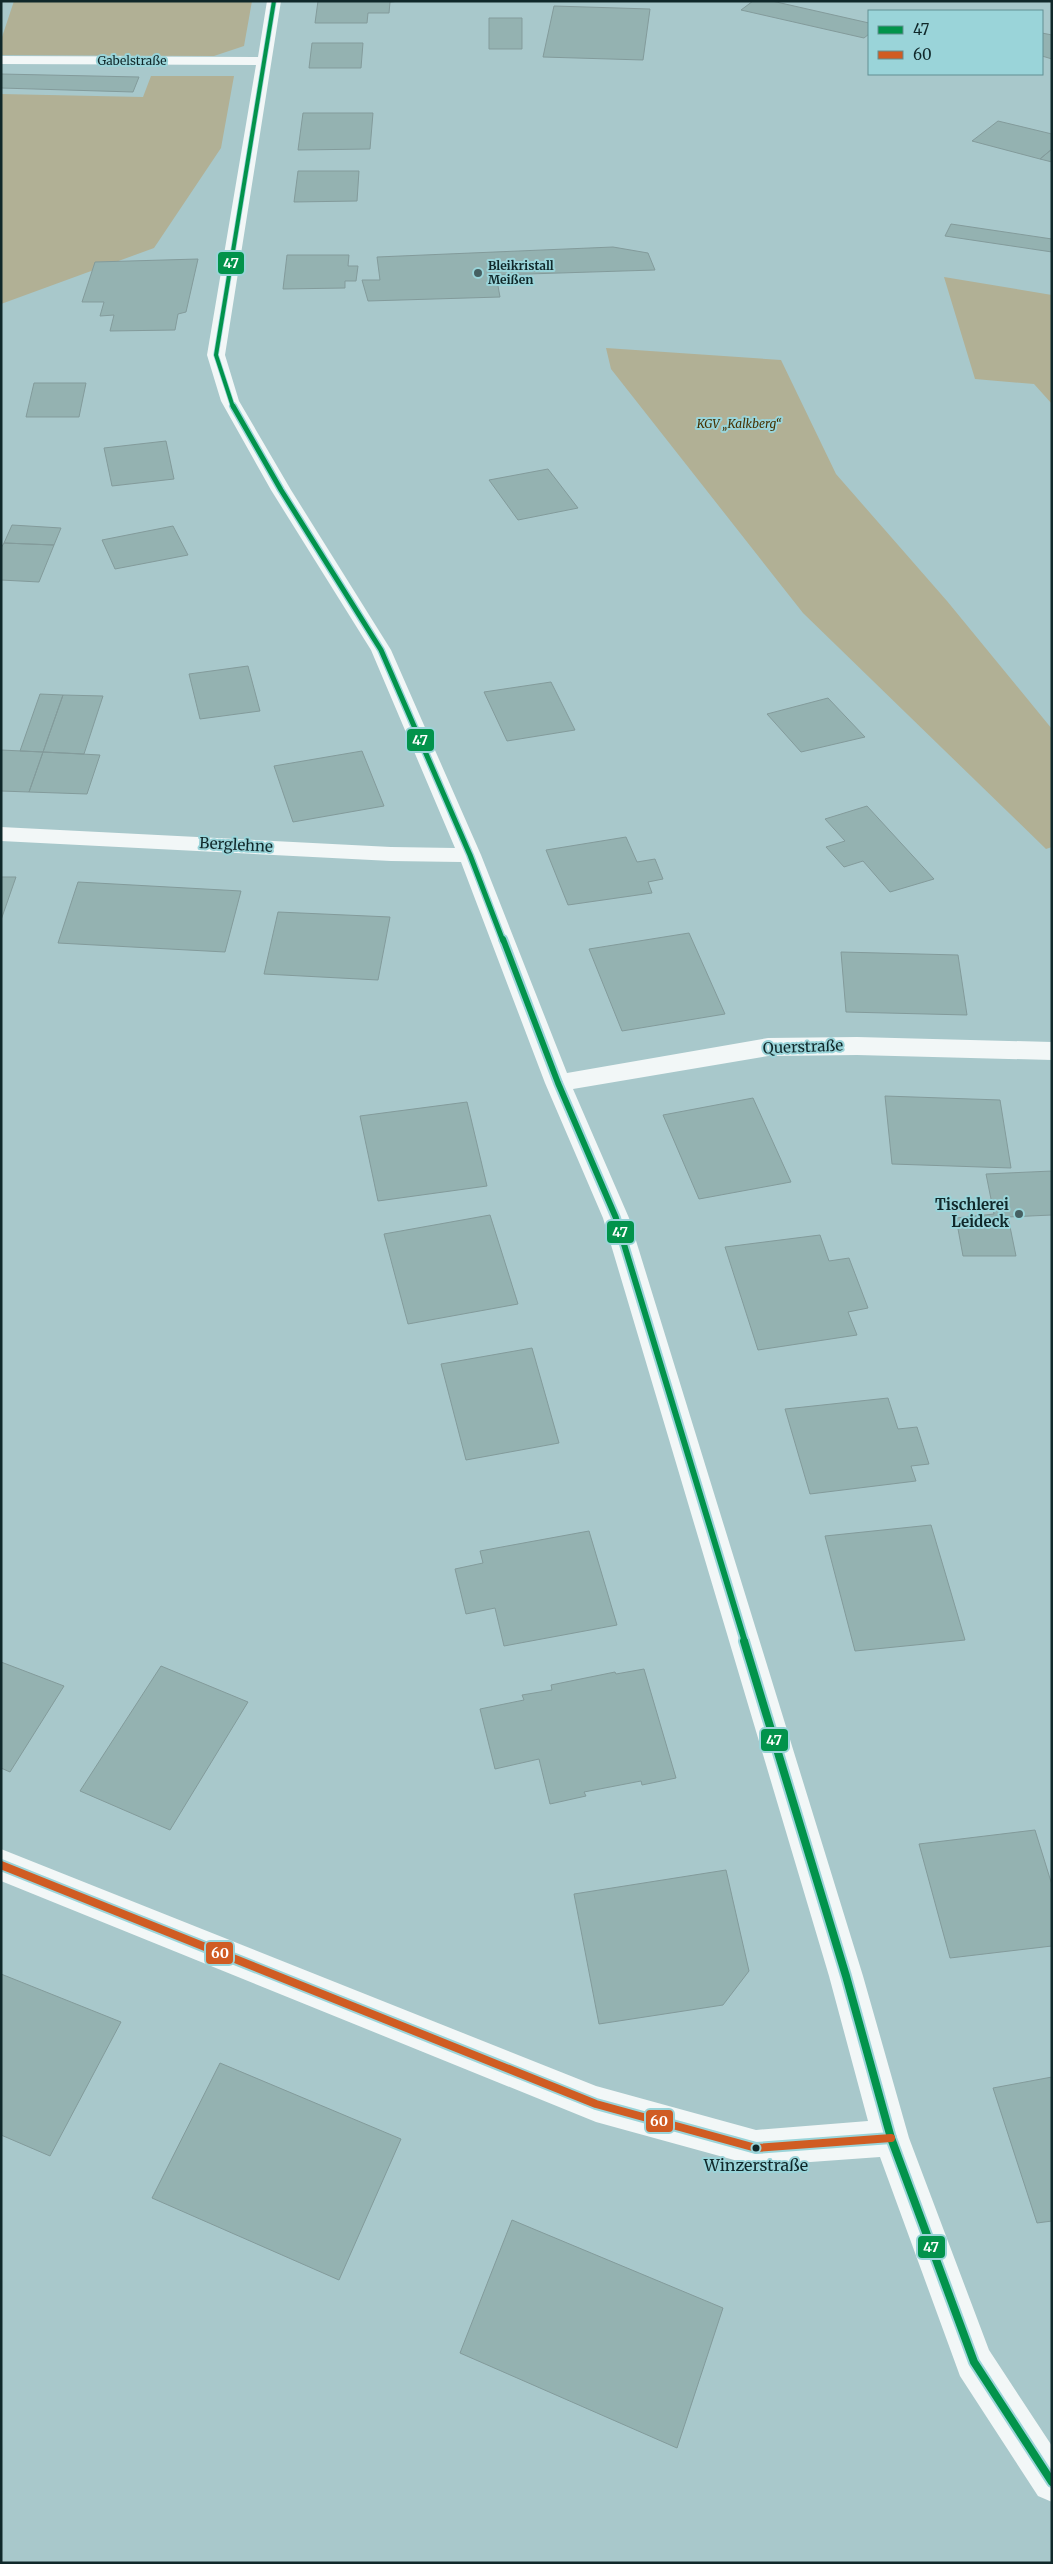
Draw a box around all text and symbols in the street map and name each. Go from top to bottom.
legend [868,10,1043,75]
text: 47 [913,20,930,39]
text: 60 [913,45,932,64]
street label: Gabelstraße [97,53,167,68]
line badge: 47 [217,251,245,275]
text: 47 [223,254,239,272]
place label: Bleikristall Meißen [488,258,554,287]
marker: Bleikristall Meißen [472,267,484,279]
park label: KGV „Kalkberg“ [696,416,782,432]
line badge: 47 [406,728,435,752]
text: 47 [412,731,428,749]
street label: Berglehne [199,833,274,856]
street label: Querstraße [762,1036,844,1057]
place label: Tischlerei Leideck [935,1195,1009,1231]
marker: Tischlerei Leideck [1013,1208,1025,1220]
line badge: 47 [606,1220,635,1244]
text: 47 [612,1223,628,1241]
line badge: 47 [760,1728,789,1752]
text: 47 [766,1731,782,1749]
line badge: 60 [205,1941,234,1965]
text: 60 [211,1944,229,1962]
line badge: 60 [645,2109,674,2133]
text: 60 [650,2112,668,2130]
marker: Winzerstraße [751,2143,761,2153]
place label: Winzerstraße [703,2155,808,2175]
line badge: 47 [917,2235,946,2259]
text: 47 [923,2238,939,2256]

